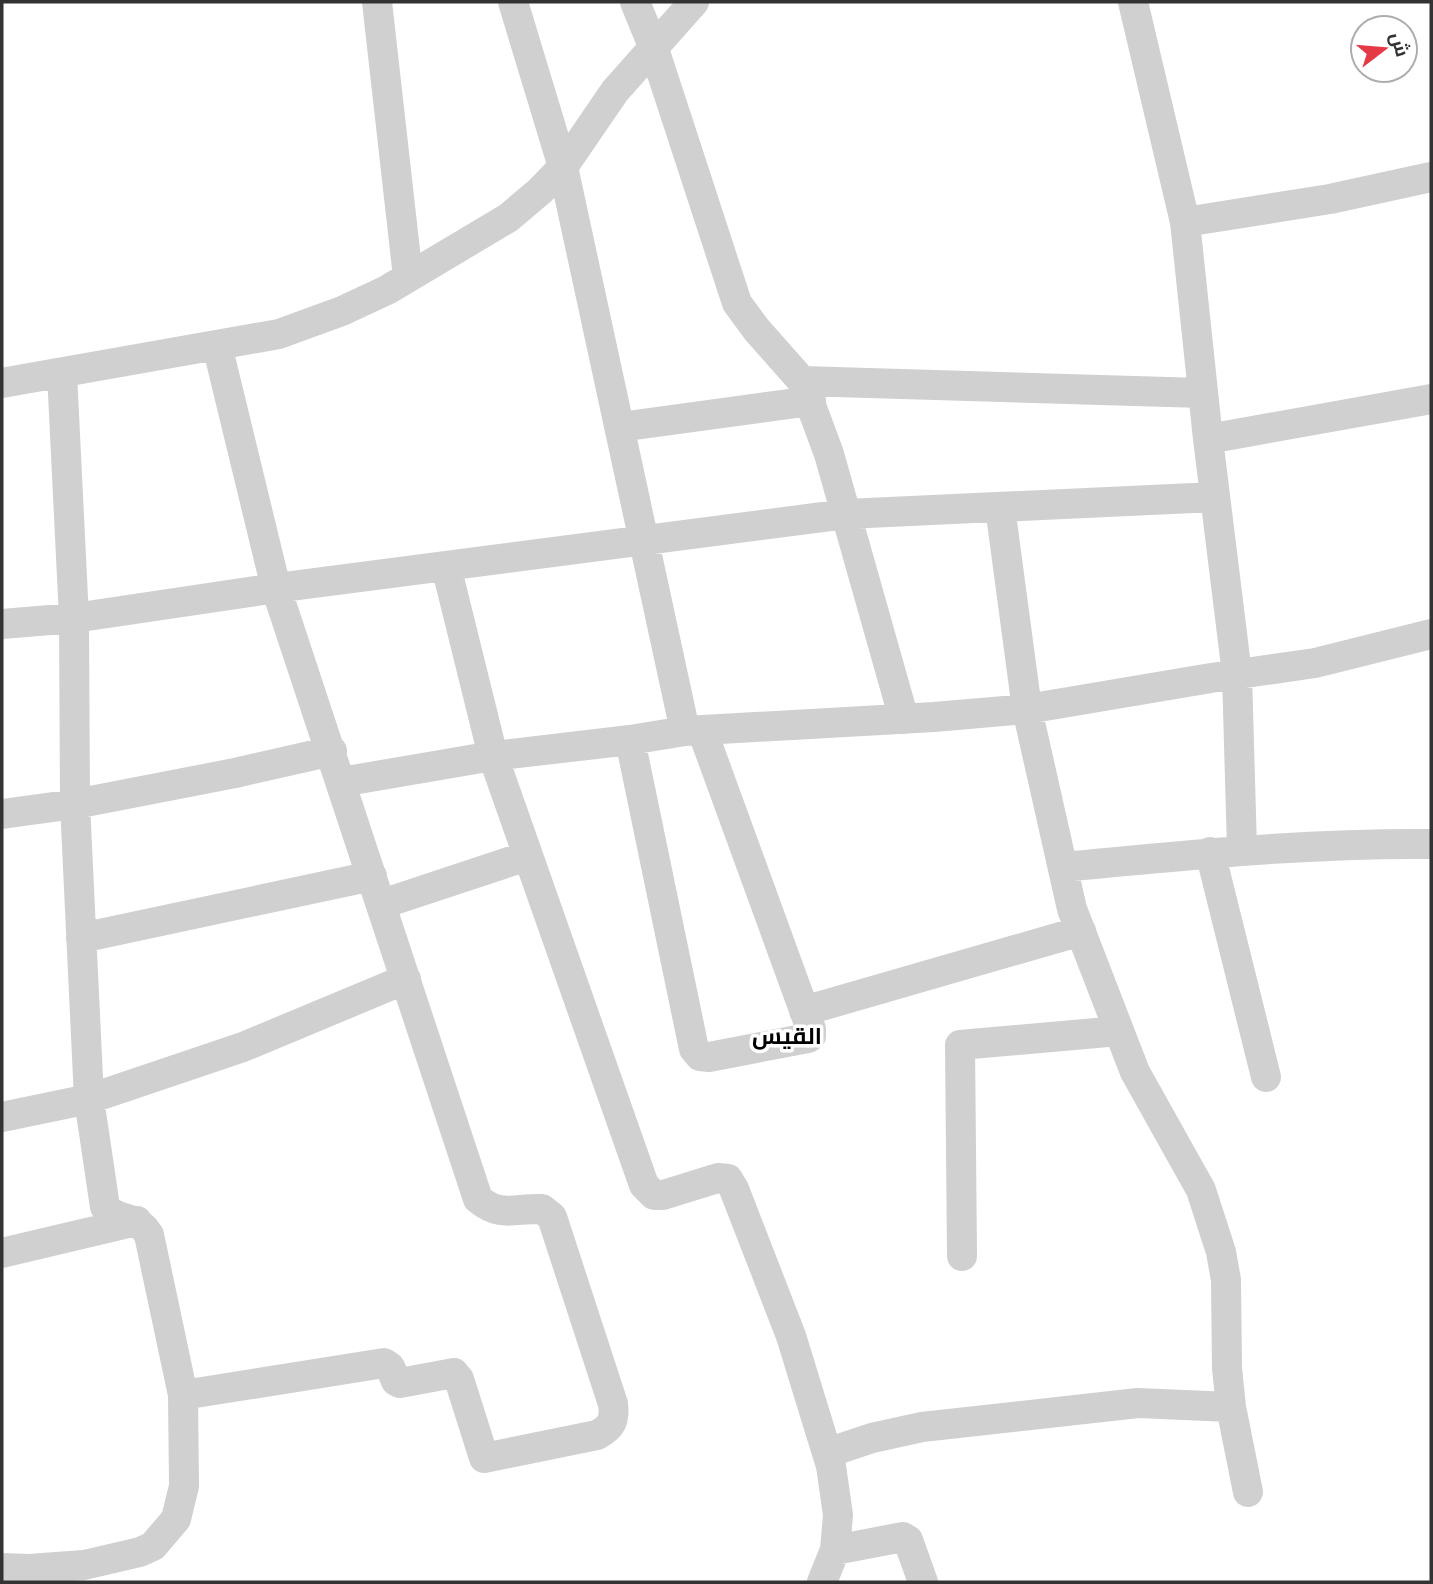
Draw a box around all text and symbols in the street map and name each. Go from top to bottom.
north arrow [1349,14,1419,84]
text: ش [1385,29,1415,59]
district label: القيس [752,1021,822,1050]

